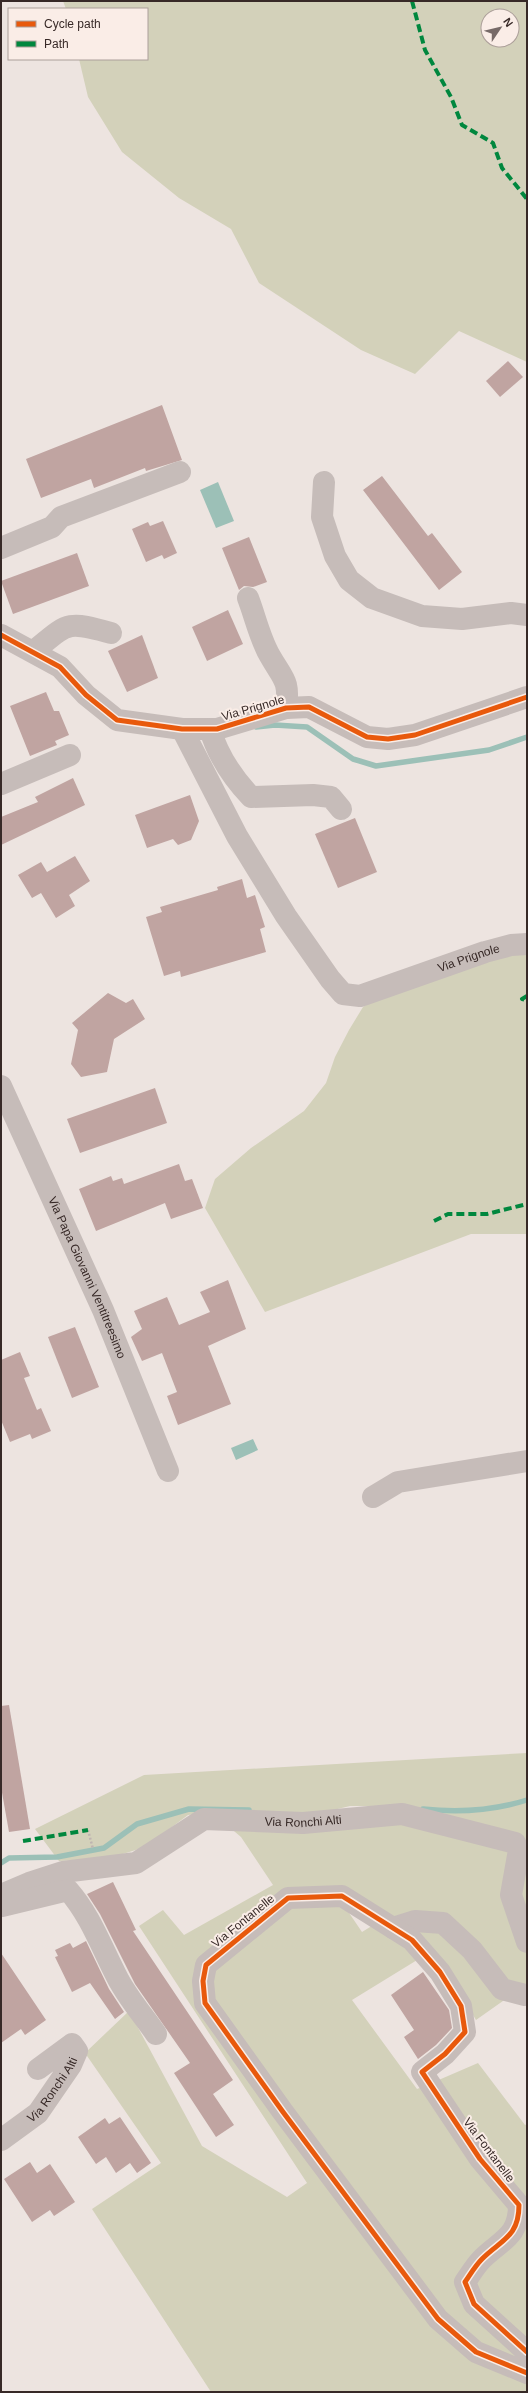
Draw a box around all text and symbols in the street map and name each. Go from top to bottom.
legend [8,8,148,60]
north arrow [480,8,520,48]
text: N [501,16,515,29]
text: Cycle path [44,17,101,31]
text: Path [44,37,69,51]
street label: Via Prignole [220,692,286,724]
street label: Via Prignole [436,941,501,975]
street label: Via Papa Giovanni Ventitreesimo [45,1194,129,1361]
street label: Via Ronchi Alti [264,1813,342,1830]
street label: Via Fontanelle [209,1891,277,1951]
street label: Via Ronchi Alti [25,2055,80,2125]
street label: Via Fontanelle [460,2115,518,2185]

